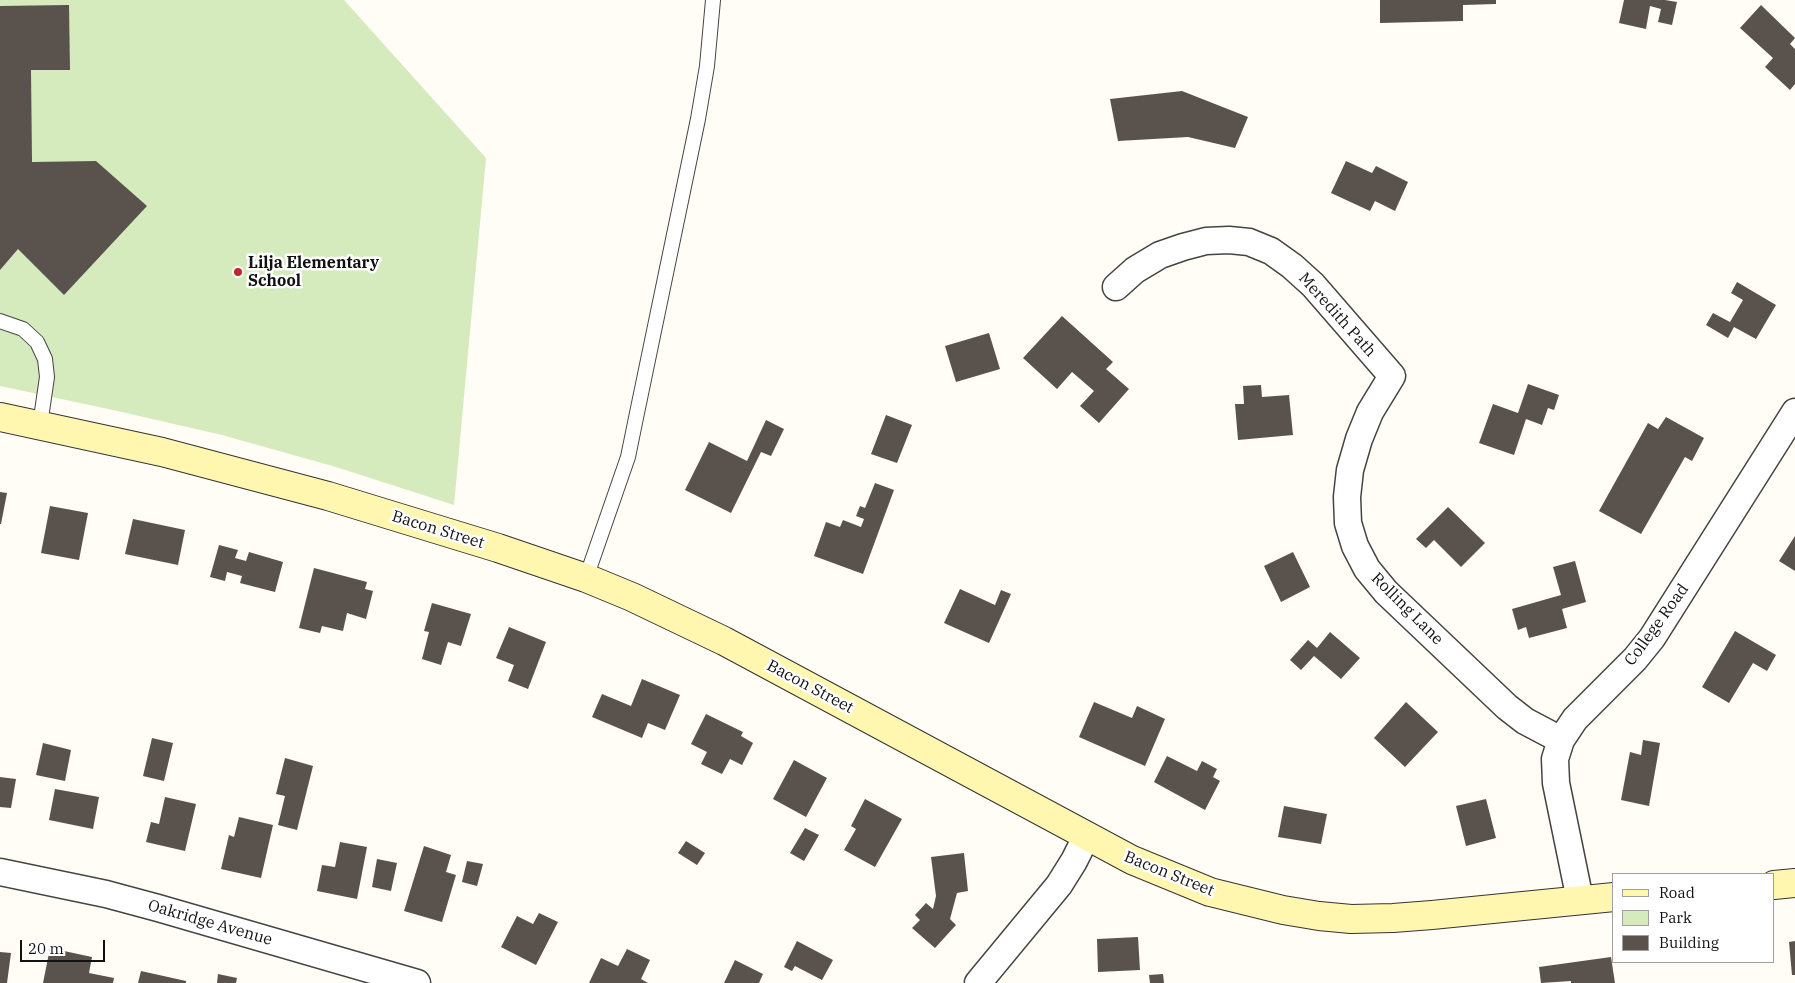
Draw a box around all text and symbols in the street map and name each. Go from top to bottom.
place label: Lilja Elementary School [248,253,379,291]
marker: Lilja Elementary School [232,266,244,278]
street label: Meredith Path [1294,269,1380,361]
street label: Bacon Street [390,507,486,553]
street label: Rolling Lane [1367,569,1447,649]
street label: College Road [1621,580,1693,670]
street label: Bacon Street [763,656,857,718]
street label: Bacon Street [1121,847,1217,901]
legend [1612,873,1775,963]
text: Road [1659,883,1695,902]
street label: Oakridge Avenue [146,896,274,950]
text: Park [1659,908,1692,927]
scale bar [22,930,108,962]
text: Building [1659,933,1719,952]
text: 20 m [28,939,64,958]

